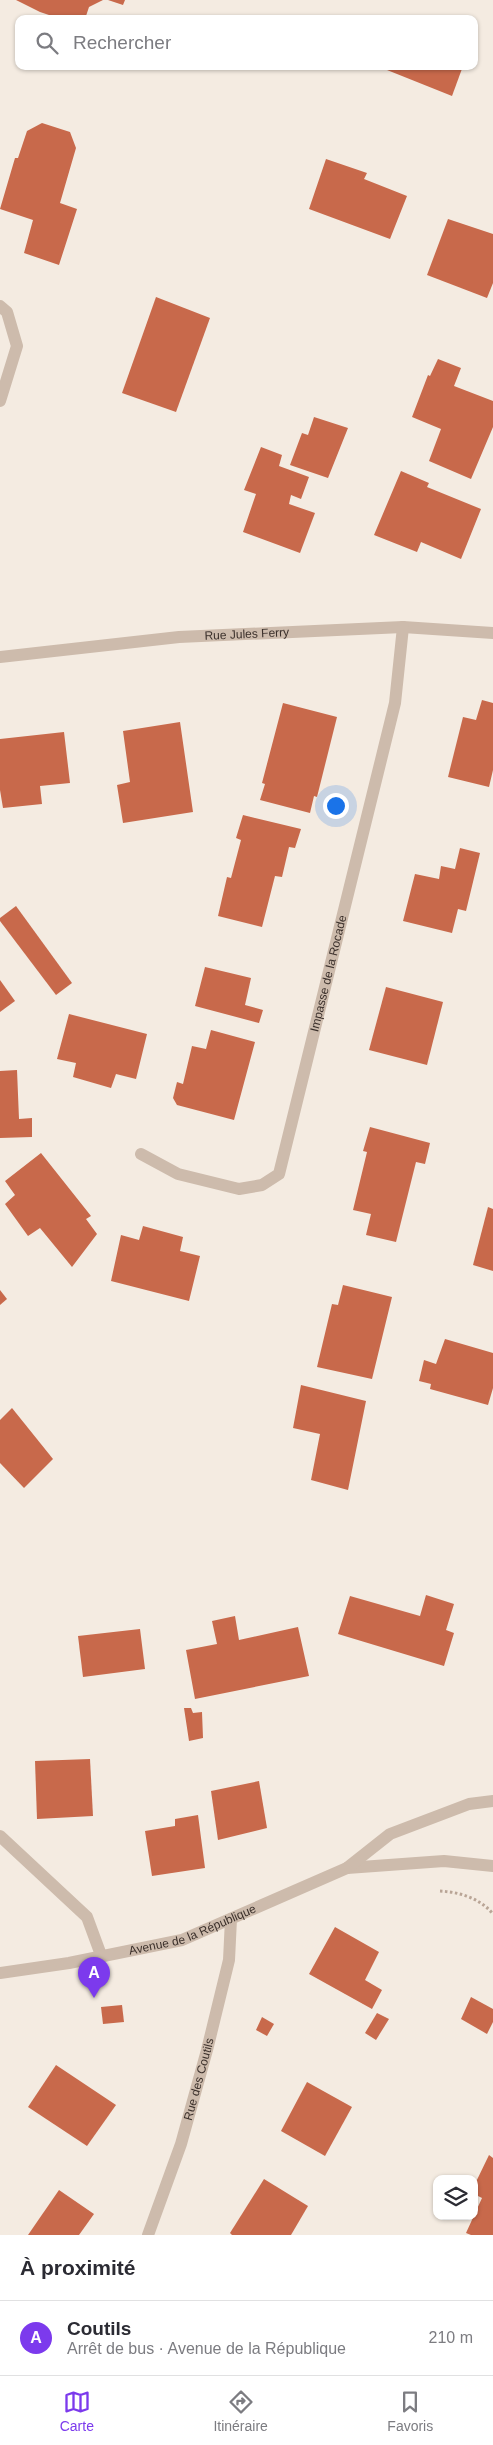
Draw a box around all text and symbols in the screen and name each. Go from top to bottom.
search box [15,15,478,70]
icon: search [33,29,61,57]
text: Rechercher [73,32,171,53]
street label: Rue Jules Ferry [204,625,289,643]
your location [323,793,349,819]
street label: Impasse de la Rocade [307,913,350,1033]
street label: Avenue de la République [128,1901,258,1958]
pin: A [78,1957,110,1998]
street label: Rue des Coutils [181,2037,217,2122]
map controls [433,2175,478,2220]
button: layers [433,2175,478,2220]
text: À proximité [20,2256,136,2279]
text: Coutils [67,2318,131,2339]
text: A [30,2329,42,2346]
text: 210 m [429,2329,473,2346]
text: Arrêt de bus · Avenue de la République [67,2340,346,2357]
tab: Carte [60,2388,94,2434]
tab: Itinéraire [213,2388,268,2434]
tab: Favoris [387,2388,433,2434]

